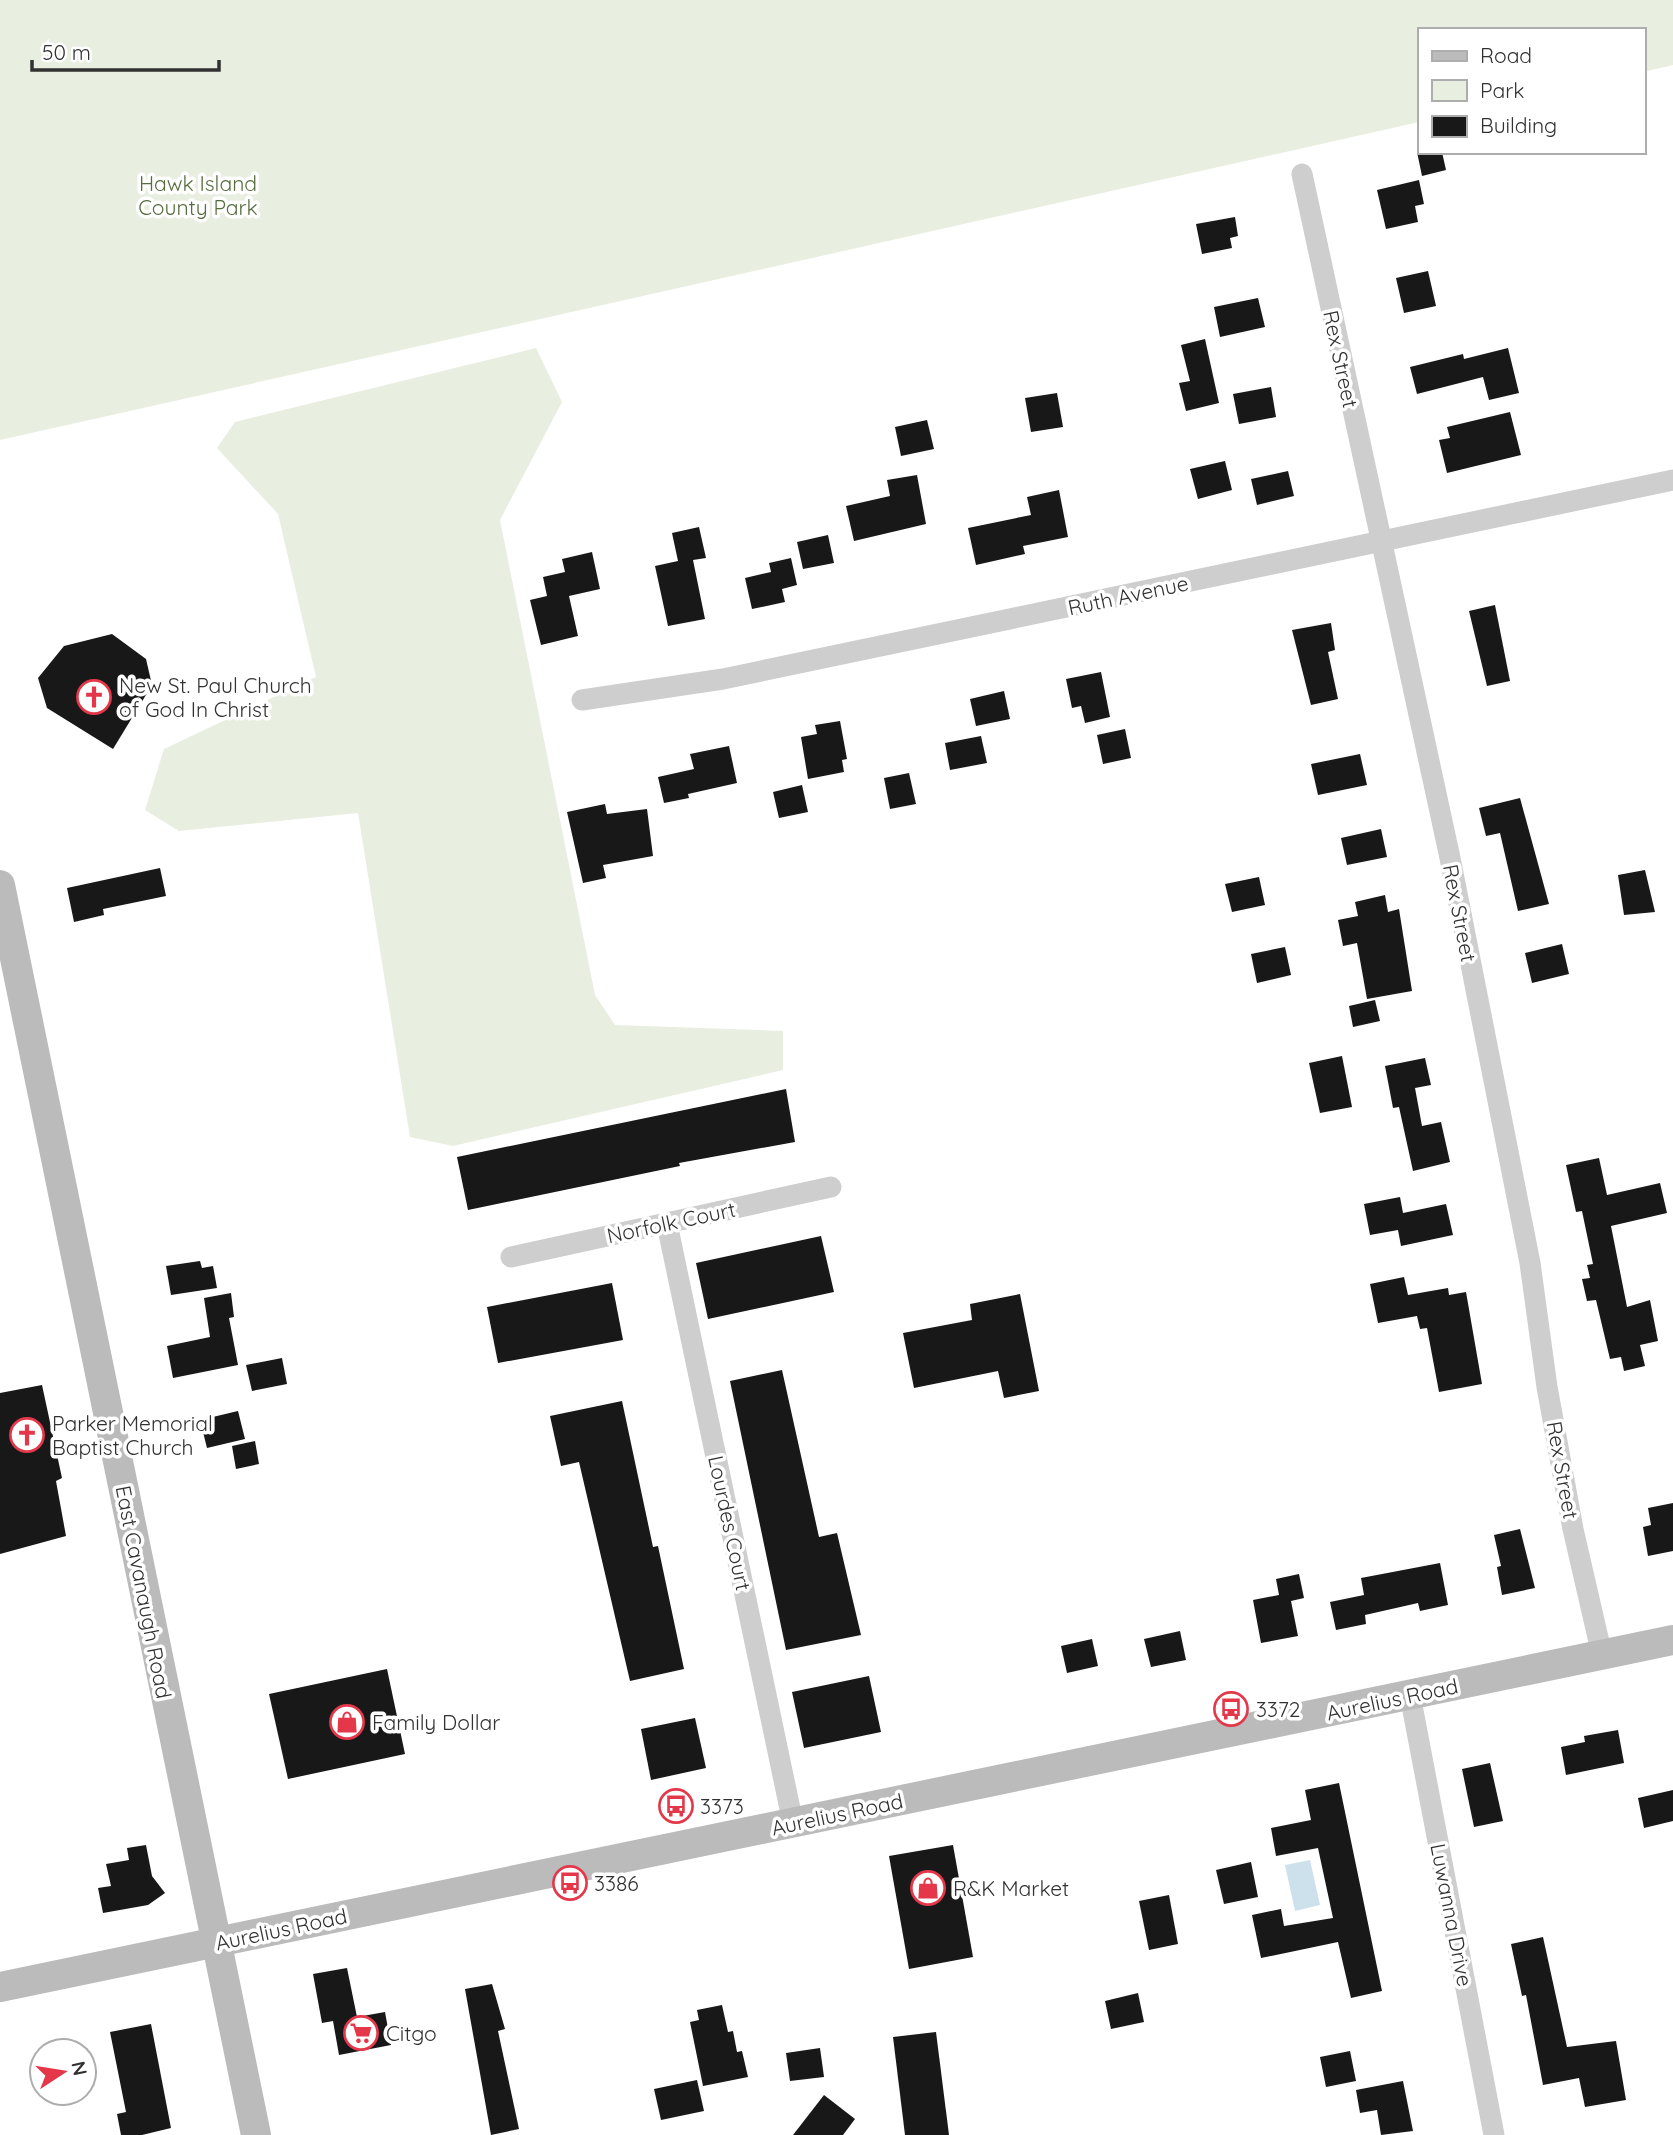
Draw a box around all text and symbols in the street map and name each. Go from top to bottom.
scale bar [32,28,219,72]
legend [1418,28,1645,154]
text: 50 m [42,39,91,65]
text: Road [1480,42,1532,68]
text: Park [1480,77,1524,103]
text: Building [1480,112,1557,138]
park label: Hawk Island County Park [138,170,258,220]
street label: Rex Street [1318,308,1364,410]
street label: Ruth Avenue [1065,570,1191,620]
place label: New St. Paul Church of God In Christ [119,672,312,722]
church icon: New St. Paul Church of God In Christ [75,678,113,716]
street label: Rex Street [1438,862,1482,964]
street label: Norfolk Court [604,1196,738,1248]
place label: Parker Memorial Baptist Church [52,1410,213,1460]
church icon: Parker Memorial Baptist Church [8,1416,46,1454]
street label: Rex Street [1542,1419,1584,1521]
street label: Lourdes Court [703,1453,757,1593]
street label: East Cavanaugh Road [111,1483,177,1701]
street label: Aurelius Road [1324,1672,1460,1726]
bus stop icon: 3372 [1212,1690,1250,1728]
place label: 3372 [1256,1696,1300,1722]
shop icon: Family Dollar [328,1703,366,1741]
place label: Family Dollar [372,1709,500,1735]
bus stop icon: 3373 [657,1787,695,1825]
street label: Aurelius Road [769,1787,905,1841]
place label: 3373 [700,1793,744,1819]
street label: Luwanna Drive [1425,1841,1479,1989]
bus stop icon: 3386 [551,1864,589,1902]
shop icon: R&K Market [909,1869,947,1907]
place label: 3386 [594,1870,639,1896]
place label: R&K Market [953,1875,1069,1901]
street label: Aurelius Road [213,1902,349,1956]
supermarket icon: Citgo [342,2014,380,2052]
place label: Citgo [386,2020,437,2046]
north arrow [28,2037,98,2107]
text: N [66,2059,93,2078]

